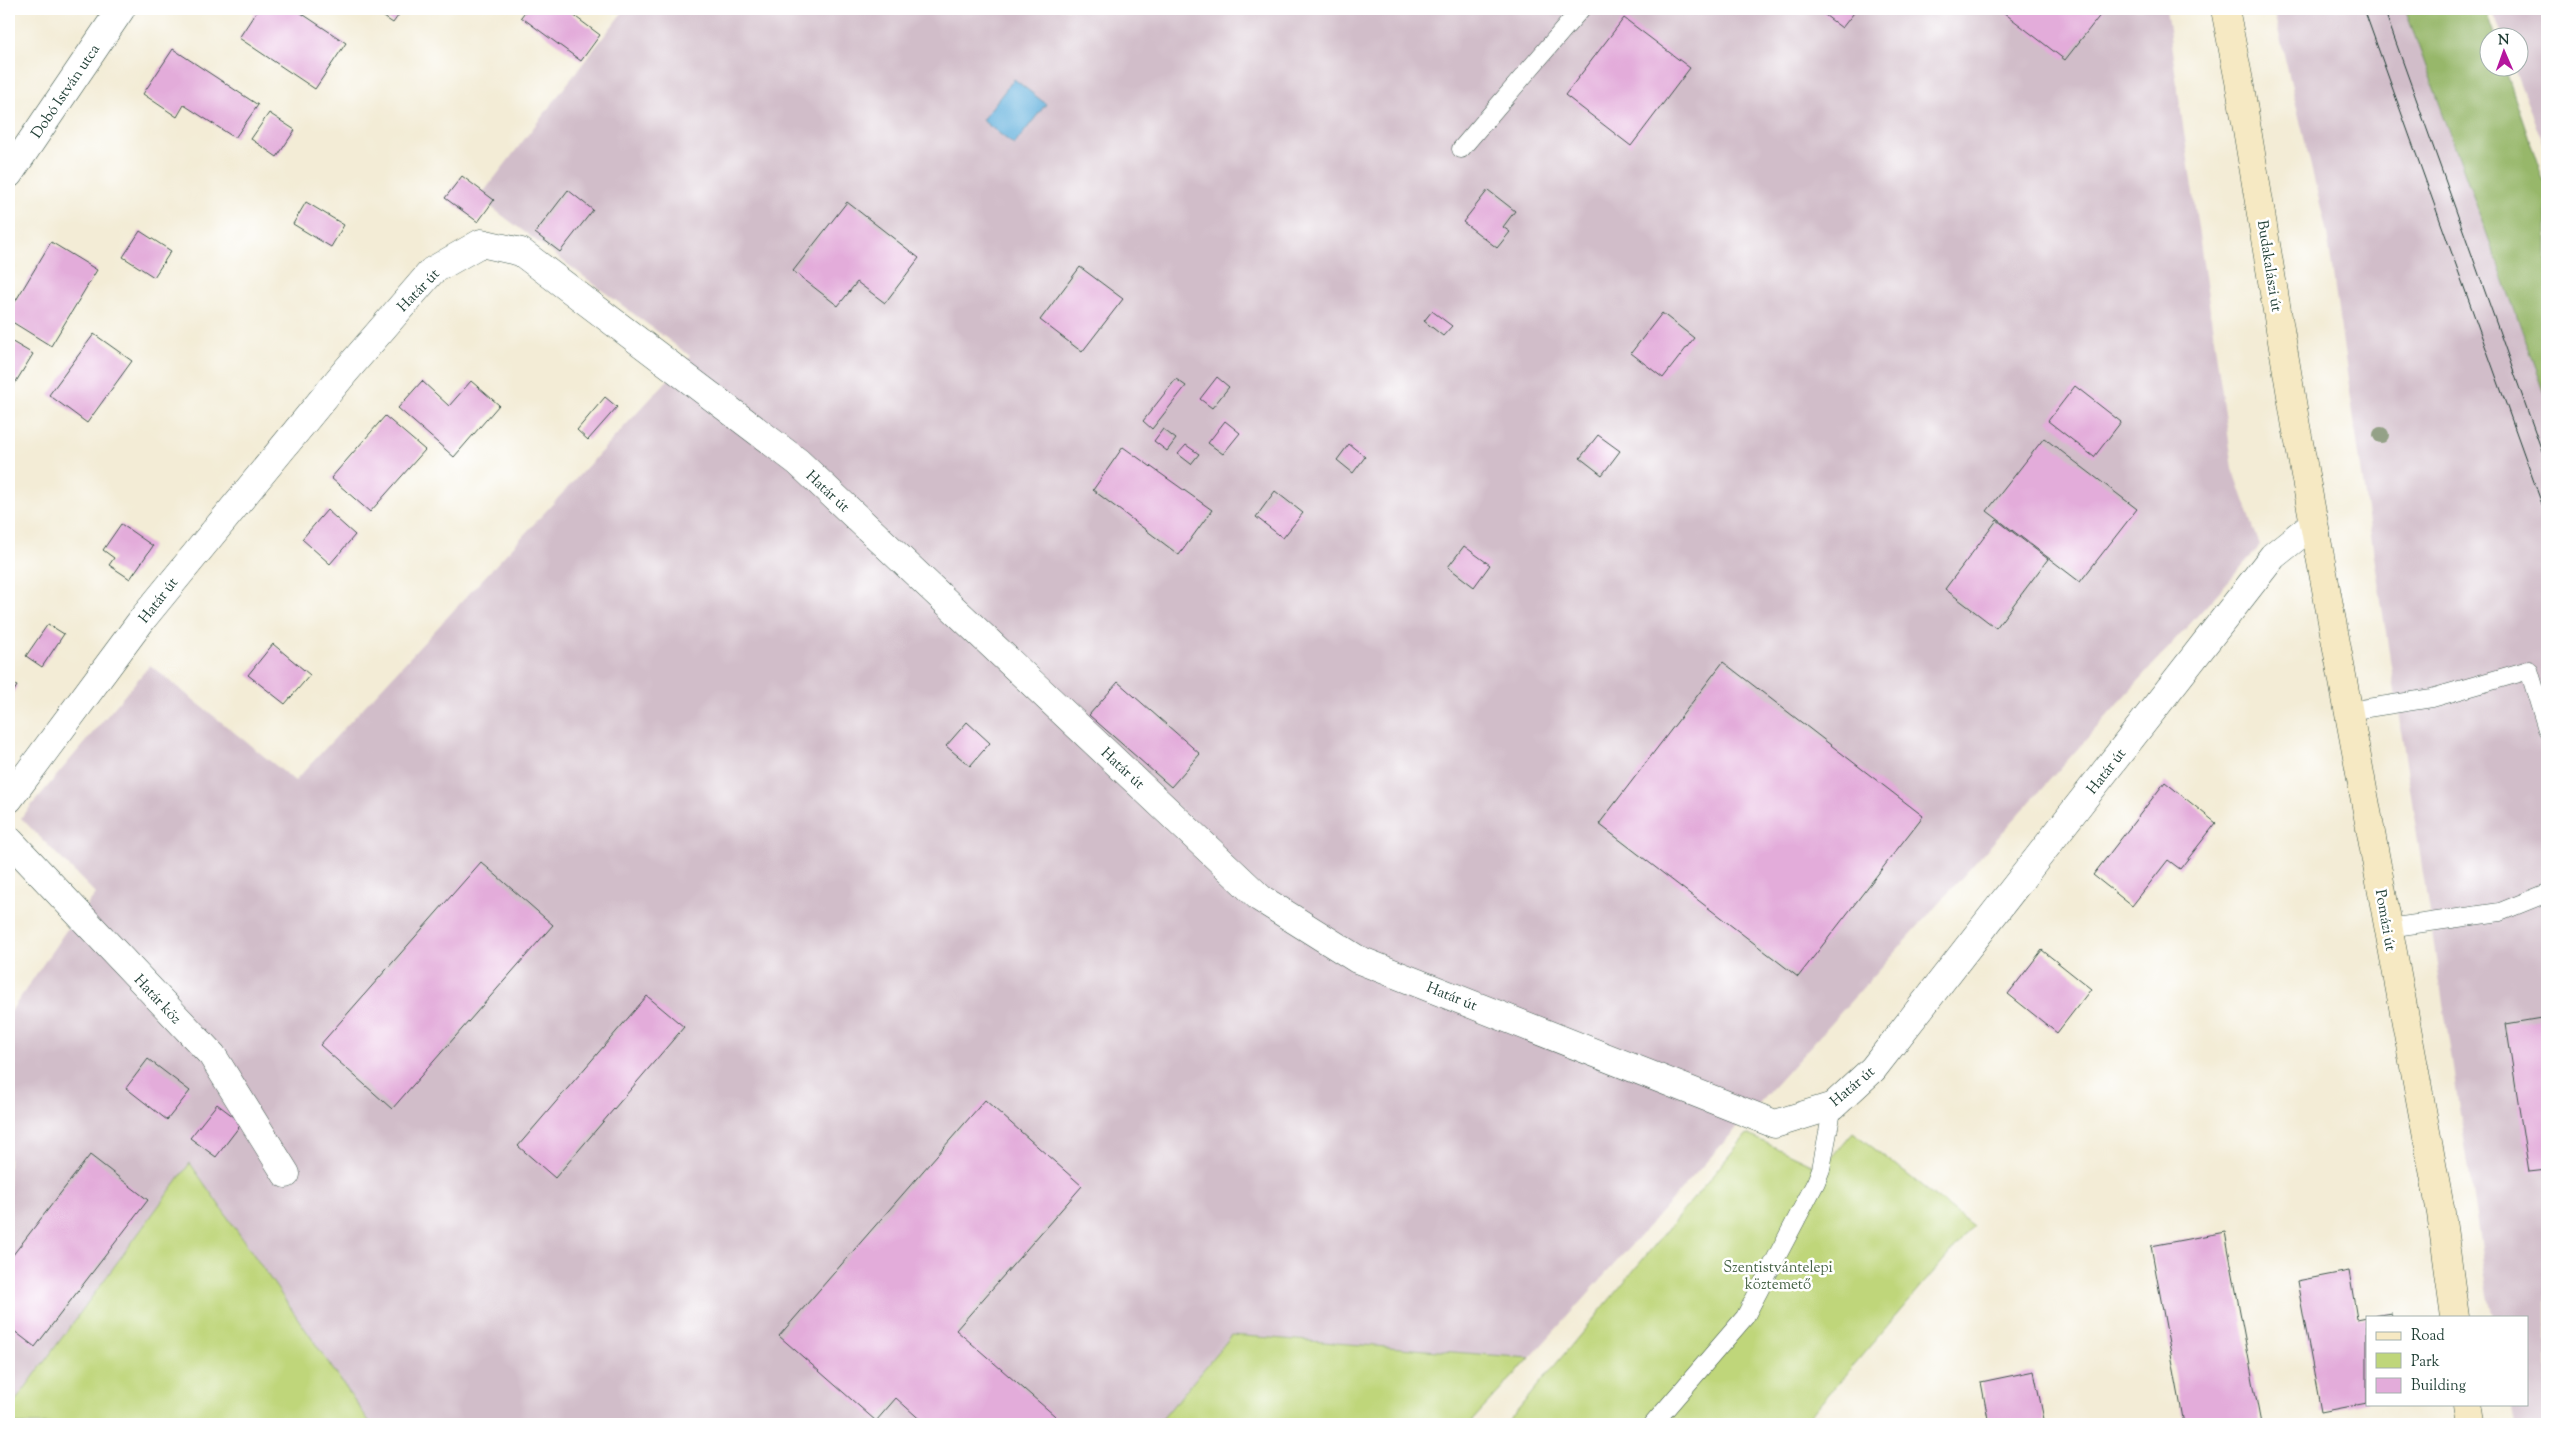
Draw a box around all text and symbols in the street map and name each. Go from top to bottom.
north arrow [2478,28,2528,78]
text: N [2498,31,2510,51]
street label: Dobó István utca [27,40,106,143]
street label: Budakalászi út [2251,219,2286,314]
street label: Határ út [393,265,445,317]
street label: Határ út [800,466,854,518]
street label: Határ út [135,574,184,628]
street label: Határ út [1095,743,1149,795]
street label: Határ út [2083,745,2132,799]
street label: Pomázi út [2369,888,2400,953]
street label: Határ köz [128,971,186,1030]
street label: Határ út [1423,978,1480,1017]
street label: Határ út [1826,1062,1880,1112]
park label: Szentistvántelepi köztemető [1723,1258,1833,1296]
legend [2366,1316,2528,1406]
text: Road [2411,1326,2445,1347]
text: Park [2411,1352,2440,1373]
text: Building [2411,1376,2466,1397]

